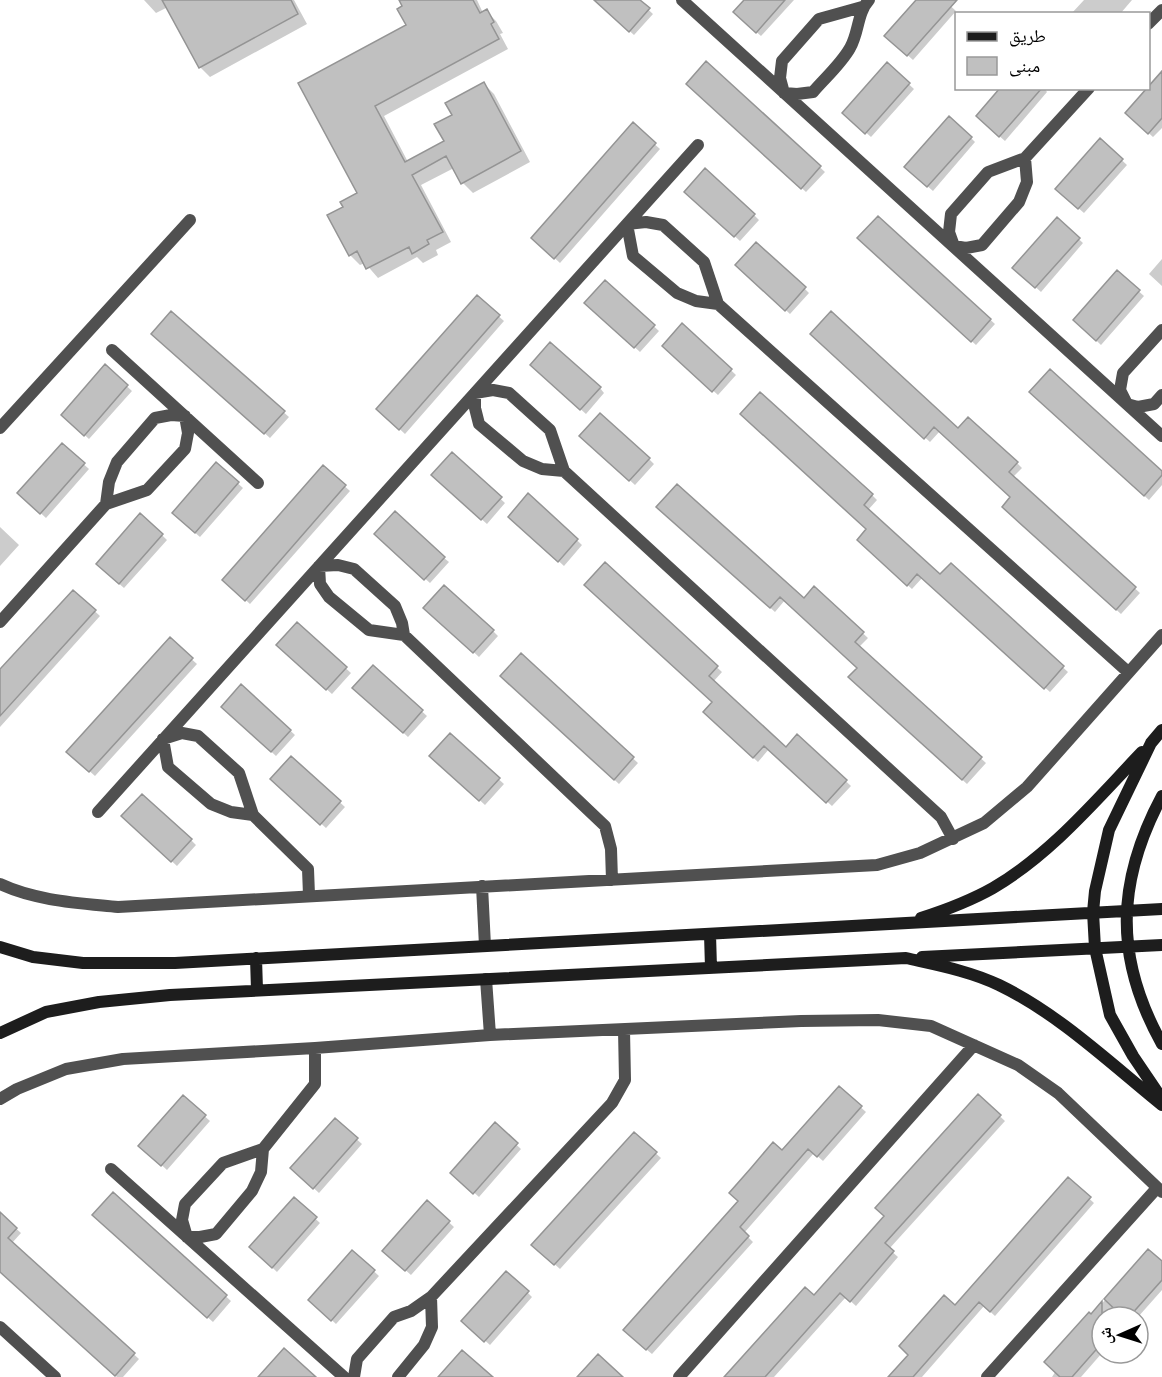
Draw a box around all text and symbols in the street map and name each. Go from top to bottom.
legend [955,12,1150,90]
text: طريق [1009,26,1046,47]
text: مبنى [1009,56,1040,77]
north arrow [1090,1305,1150,1365]
text: ش [1097,1327,1115,1345]

